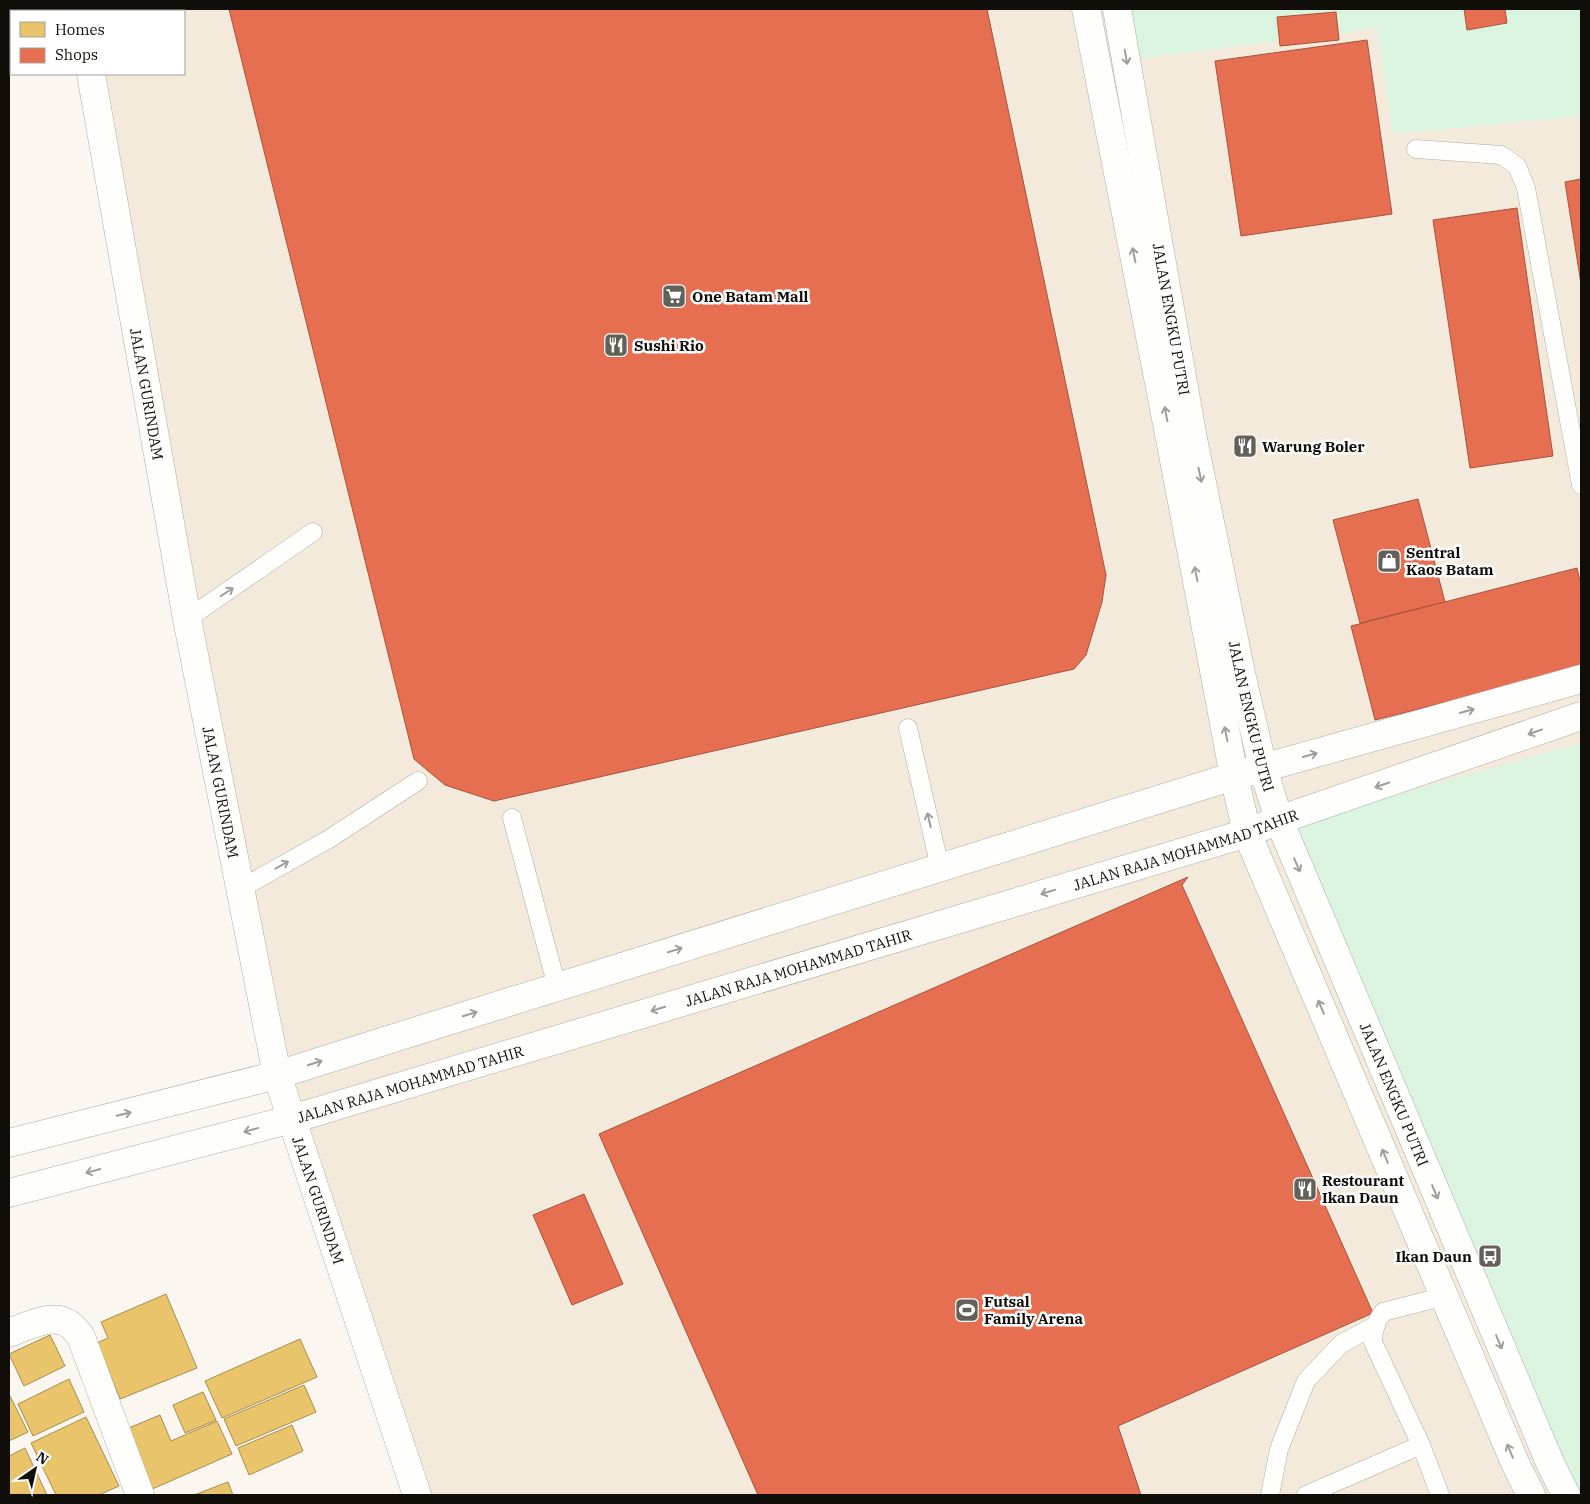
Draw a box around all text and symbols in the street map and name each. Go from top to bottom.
legend [10,10,185,75]
text: Homes [55,20,105,39]
text: Shops [55,45,98,64]
one-way arrow [1121,48,1131,64]
street label: JALAN ENGKU PUTRI [1149,242,1195,397]
one-way arrow [1129,247,1139,263]
supermarket icon: One Batam Mall [661,283,687,309]
place label: One Batam Mall [692,287,809,306]
street label: JALAN GURINDAM [126,327,168,462]
restaurant icon: Sushi Rio [603,332,629,358]
place label: Sushi Rio [634,336,704,355]
one-way arrow [1160,407,1170,423]
restaurant icon: Warung Boler [1232,433,1258,459]
place label: Warung Boler [1262,437,1365,456]
one-way arrow [1196,467,1206,483]
place label: Sentral Kaos Batam [1406,543,1494,579]
shop icon: Sentral Kaos Batam [1376,548,1402,574]
one-way arrow [1190,566,1200,582]
one-way arrow [220,587,234,597]
street label: JALAN ENGKU PUTRI [1225,639,1279,794]
one-way arrow [1458,705,1474,715]
street label: JALAN GURINDAM [199,725,243,860]
one-way arrow [1220,726,1230,742]
one-way arrow [1528,728,1543,737]
one-way arrow [1302,749,1318,759]
one-way arrow [1374,781,1390,791]
street label: JALAN RAJA MOHAMMAD TAHIR [1071,805,1301,894]
one-way arrow [924,812,933,828]
one-way arrow [1293,857,1303,872]
one-way arrow [275,859,289,869]
one-way arrow [1041,887,1057,897]
street label: JALAN RAJA MOHAMMAD TAHIR [683,925,914,1010]
one-way arrow [666,945,682,955]
one-way arrow [1316,1000,1326,1015]
one-way arrow [650,1004,666,1014]
one-way arrow [461,1009,477,1019]
street label: JALAN ENGKU PUTRI [1356,1019,1433,1169]
street label: JALAN RAJA MOHAMMAD TAHIR [295,1041,526,1126]
one-way arrow [306,1058,322,1068]
one-way arrow [115,1108,131,1118]
one-way arrow [243,1125,259,1135]
street label: JALAN GURINDAM [289,1134,349,1266]
one-way arrow [1380,1149,1389,1165]
one-way arrow [86,1166,102,1176]
place label: Restourant Ikan Daun [1322,1171,1405,1207]
restaurant icon: Restourant Ikan Daun [1292,1176,1318,1202]
one-way arrow [1431,1184,1441,1199]
bus stop icon: Ikan Daun [1477,1243,1503,1269]
place label: Ikan Daun [1395,1247,1472,1266]
place label: Futsal Family Arena [984,1292,1083,1328]
sports icon: Futsal Family Arena [954,1297,980,1323]
one-way arrow [1494,1334,1504,1349]
north arrow [10,1444,60,1494]
one-way arrow [1505,1444,1515,1459]
text: N [33,1448,52,1469]

